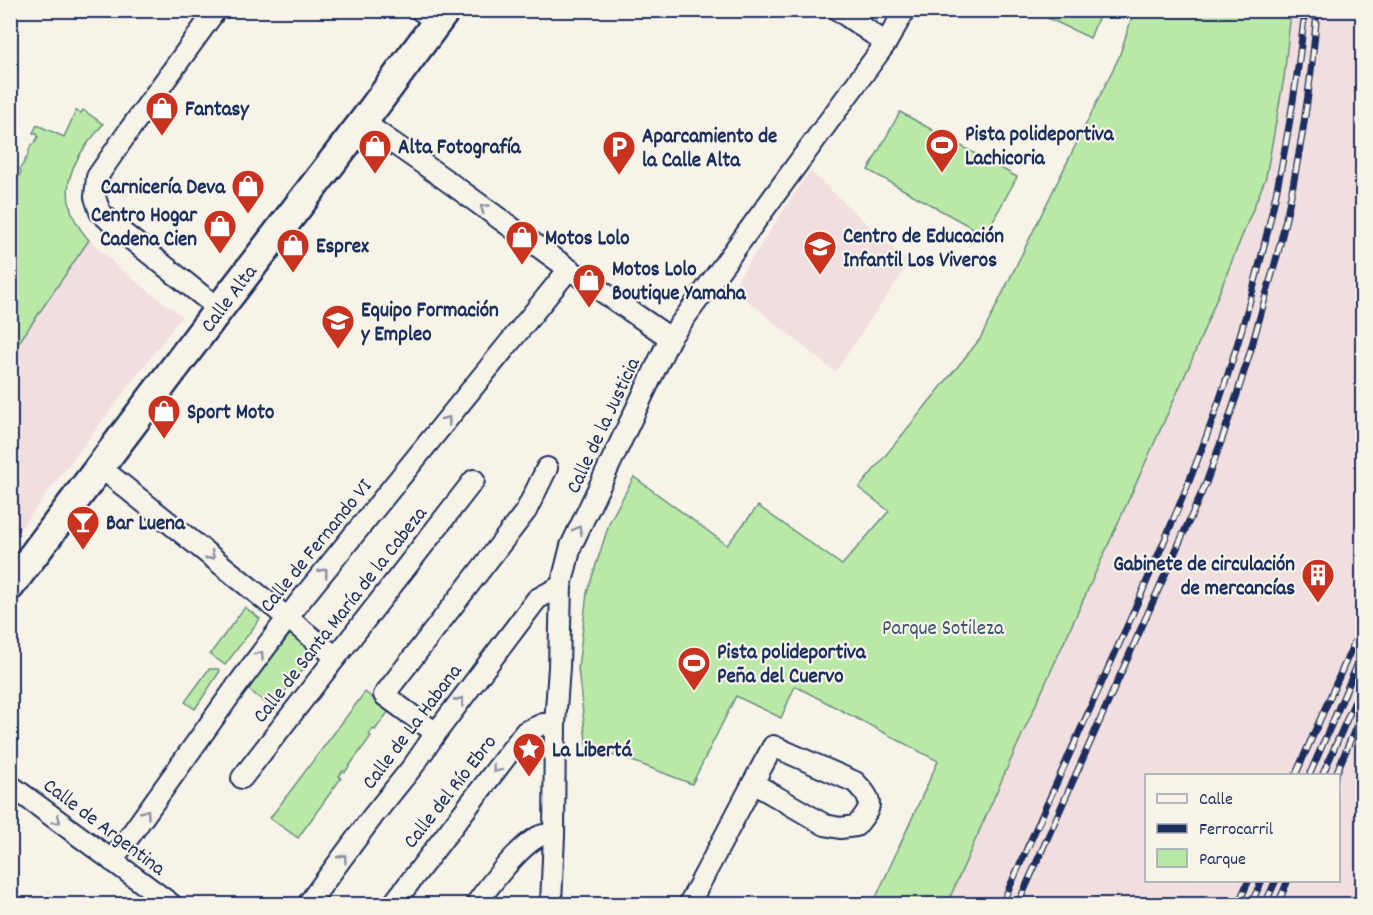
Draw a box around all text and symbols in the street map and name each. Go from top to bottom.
shop icon: Fantasy [144,90,180,137]
place label: Fantasy [185,96,250,126]
place label: Pista polideportiva Lachicoria [965,121,1115,175]
place label: Aparcamiento de la Calle Alta [642,123,777,177]
sports icon: Pista polideportiva Lachicoria [924,127,960,174]
shop icon: Alta Fotografía [357,128,393,175]
parking icon: Aparcamiento de la Calle Alta [601,129,637,176]
place label: Alta Fotografía [398,134,522,164]
shop icon: Carnicería Deva [230,168,266,215]
place label: Carnicería Deva [101,174,226,204]
place label: Centro Hogar Cadena Cien [91,202,198,256]
one-way arrow [480,204,491,215]
shop icon: Centro Hogar Cadena Cien [202,208,238,255]
shop icon: Motos Lolo [504,219,540,266]
place label: Centro de Educación Infantil Los Viveros [843,223,1004,277]
place label: Motos Lolo [545,225,630,255]
shop icon: Esprex [275,227,311,274]
school or university icon: Centro de Educación Infantil Los Viveros [802,229,838,276]
place label: Esprex [316,233,369,263]
place label: Motos Lolo Boutique Yamaha [612,256,747,310]
street label: Calle Alta [195,259,267,340]
shop icon: Motos Lolo Boutique Yamaha [571,262,607,309]
place label: Equipo Formación y Empleo [361,297,499,351]
school or university icon: Equipo Formación y Empleo [320,303,356,350]
street label: Calle de la Justicia [560,352,650,499]
shop icon: Sport Moto [146,393,182,440]
place label: Sport Moto [187,399,274,429]
one-way arrow [439,416,450,427]
street label: Calle de Fernando VI [254,473,381,620]
street label: Calle de Santa María de la Cabeza [247,500,436,731]
bar icon: Bar Luena [65,504,101,551]
place label: Bar Luena [106,510,186,540]
one-way arrow [571,526,583,537]
one-way arrow [204,549,215,560]
place label: Gabinete de circulación de mercancías [1113,551,1295,605]
building icon: Gabinete de circulación de mercancías [1300,557,1336,604]
one-way arrow [317,567,328,578]
park label: Parque Sotileza [882,615,1005,645]
place label: Pista polideportiva Peña del Cuervo [717,639,867,693]
sports icon: Pista polideportiva Peña del Cuervo [676,645,712,692]
one-way arrow [253,651,264,662]
street label: Calle de La Habana [356,658,471,797]
one-way arrow [452,697,463,708]
street label: Calle del Río Ebro [397,730,505,856]
place icon: La Libertá [511,731,547,778]
place label: La Libertá [552,737,633,767]
one-way arrow [492,763,503,774]
street label: Calle de Argentina [36,772,172,885]
legend [1145,774,1340,882]
text: Calle [1199,788,1233,813]
one-way arrow [139,809,150,820]
one-way arrow [51,813,62,824]
text: Ferrocarril [1199,818,1274,843]
text: Parque [1199,848,1246,873]
one-way arrow [336,853,347,864]

